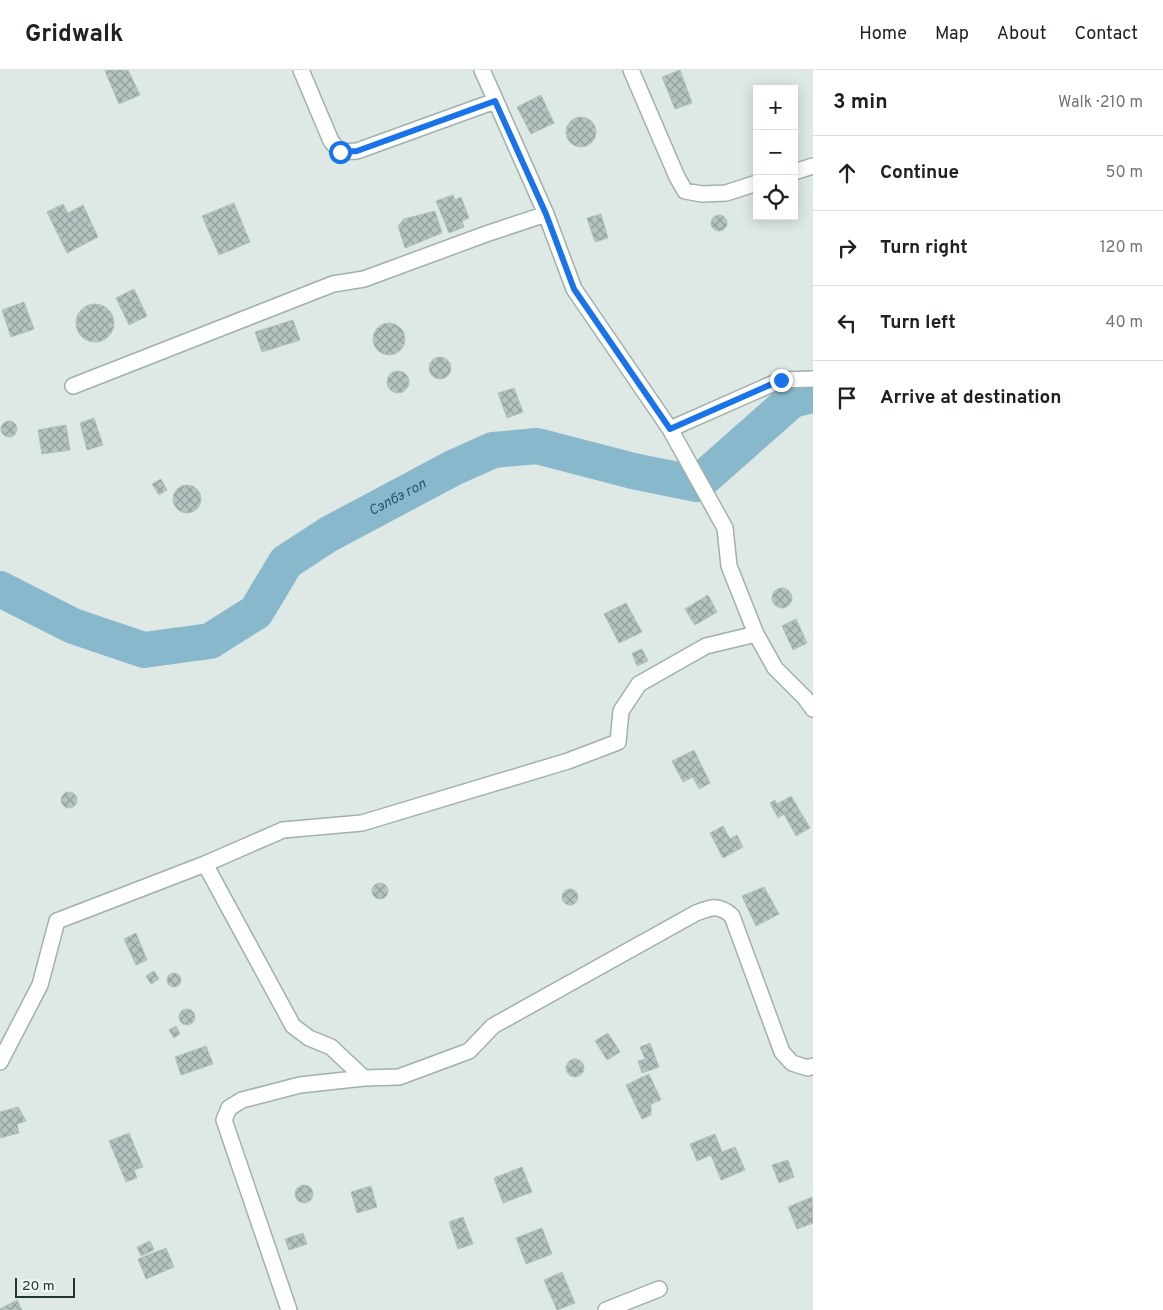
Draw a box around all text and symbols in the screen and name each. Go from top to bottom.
text: Gridwalk [25,20,123,50]
text: Home [859,23,907,46]
text: Map [935,23,969,46]
text: About [997,23,1046,46]
text: Contact [1074,23,1138,46]
map controls [753,85,798,220]
button: + [753,85,798,130]
text: 3 min [833,89,888,116]
text: Walk · 210 m [1058,93,1143,113]
button: − [753,130,798,175]
route start [329,141,352,164]
icon: ahead [833,159,861,187]
text: Continue [880,161,959,185]
text: 50 m [1106,163,1143,183]
button: locate [753,175,798,220]
icon: right [833,234,861,262]
text: Turn right [880,236,968,260]
text: 120 m [1100,238,1143,258]
icon: left [833,309,861,337]
text: Turn left [880,311,956,335]
text: 40 m [1105,313,1143,333]
route end [770,369,793,392]
icon: arrive [833,384,861,412]
text: Arrive at destination [880,386,1061,410]
water label: Сэлбэ гол [366,475,430,520]
scale bar [15,1275,75,1298]
text: 20 m [22,1278,55,1295]

